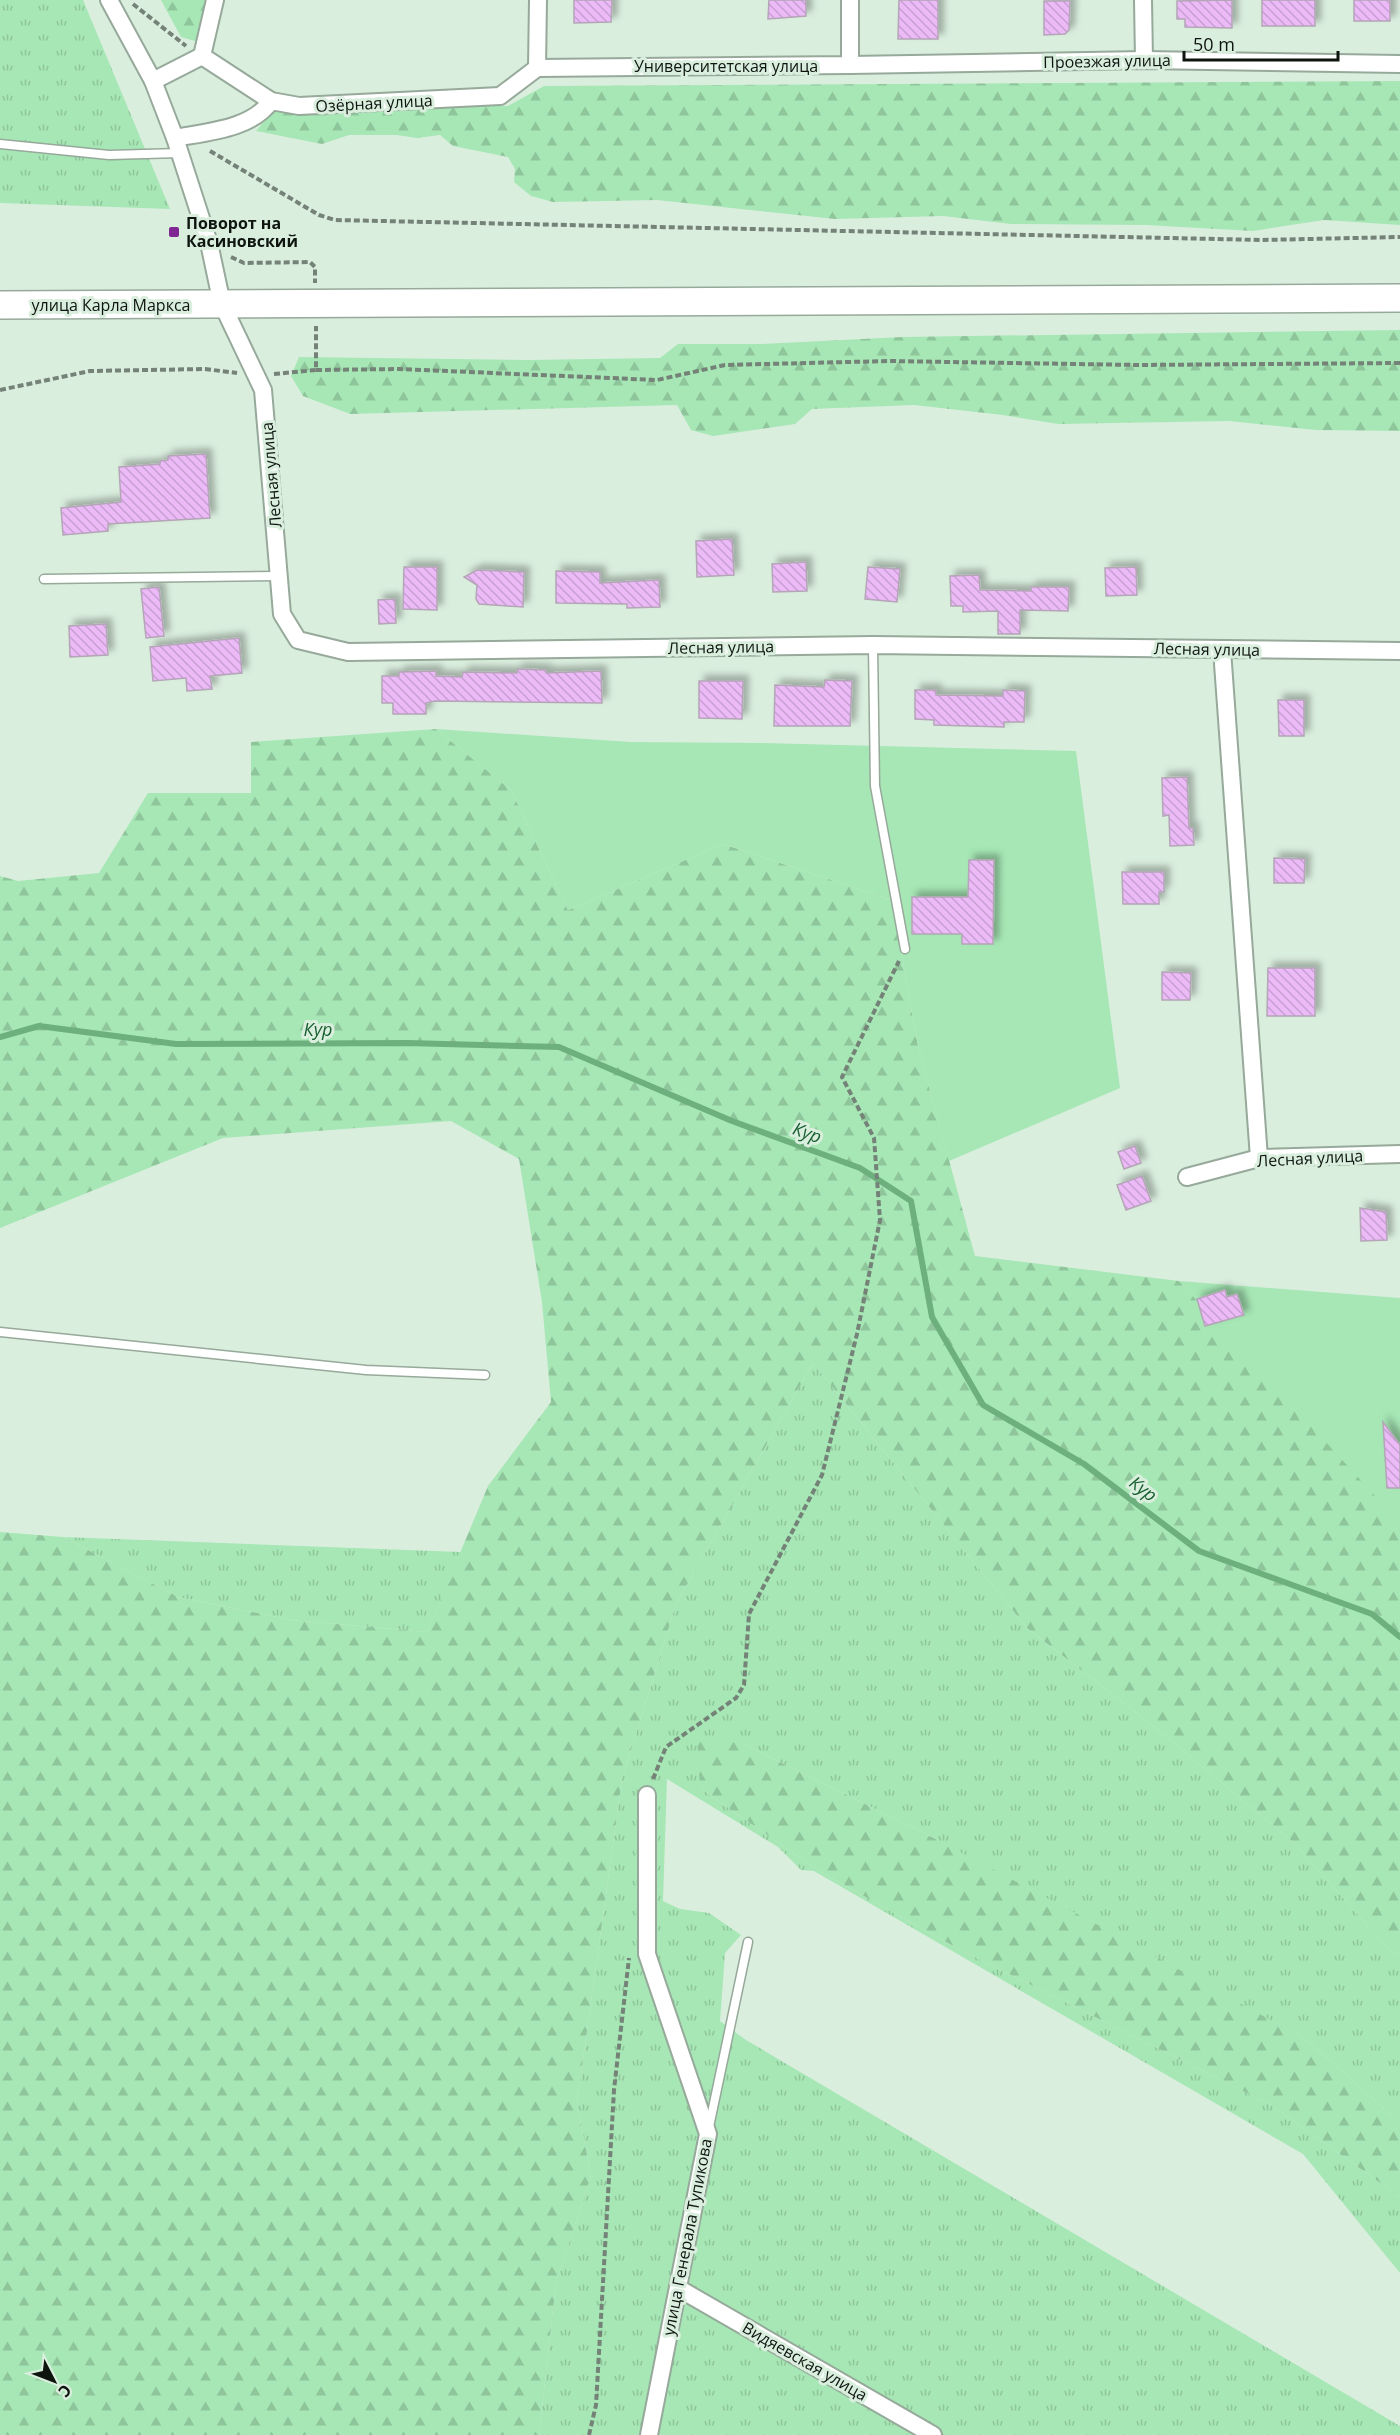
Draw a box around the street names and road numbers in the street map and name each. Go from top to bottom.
street label: Проезжая улица [1043,49,1171,73]
street label: Университетская улица [634,55,818,77]
street label: Озёрная улица [315,89,433,117]
street label: улица Карла Маркса [32,294,190,316]
street label: Лесная улица [255,421,287,529]
street label: Лесная улица [668,635,774,659]
street label: Лесная улица [1154,637,1260,661]
street label: Лесная улица [1256,1144,1364,1172]
street label: улица Генерала Тупикова [657,2136,717,2338]
street label: Видяевская улица [739,2316,871,2406]

